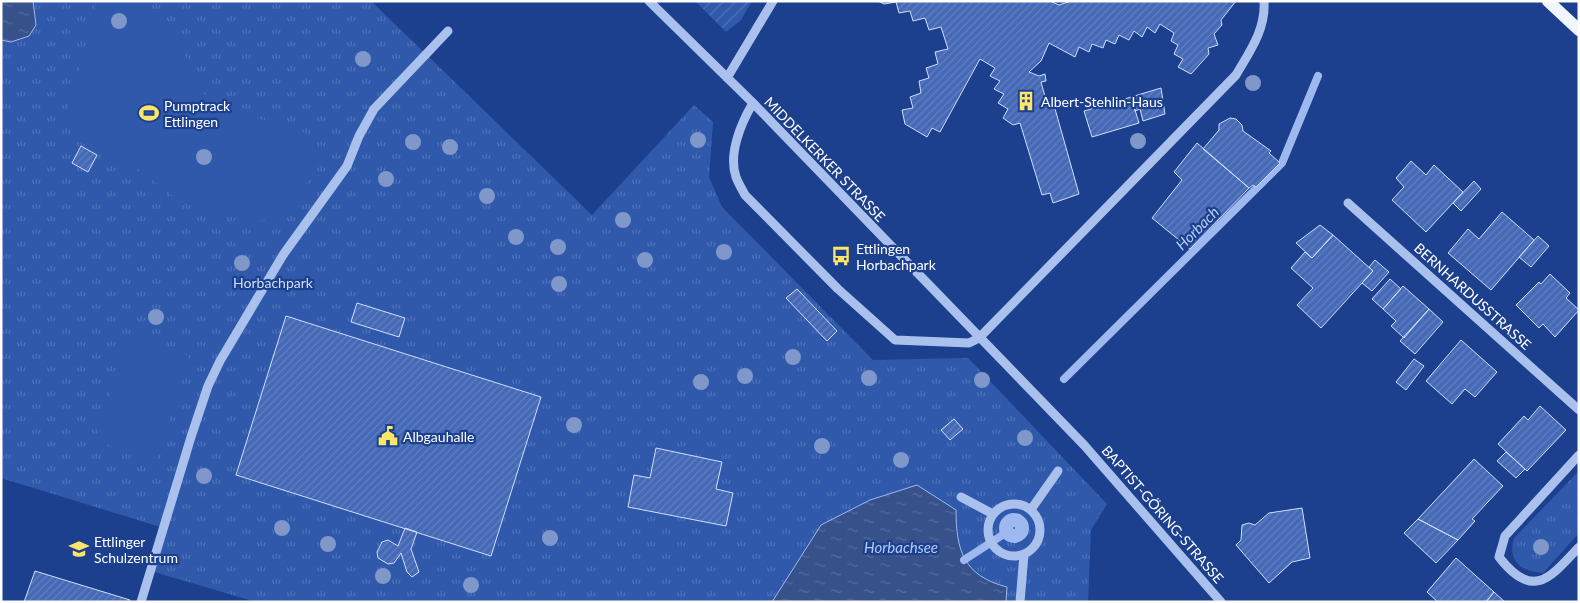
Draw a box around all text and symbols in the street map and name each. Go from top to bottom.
building icon: Albert-Stehlin-Haus [1015,90,1037,112]
street label: MIDDELKERKER STRASSE [761,93,889,225]
place label: Albert-Stehlin-Haus [1041,93,1163,110]
place label: Pumptrack Ettlingen [164,97,231,130]
sports icon: Pumptrack Ettlingen [138,102,160,124]
water label: Horbach [1172,203,1222,253]
street label: BERNHARDUSSTRASSE [1411,239,1535,353]
place label: Ettlingen Horbachpark [856,240,937,273]
bus stop icon: Ettlingen Horbachpark [830,245,852,267]
park label: Horbachpark [233,274,314,291]
public building icon: Albgauhalle [377,425,399,447]
place label: Albgauhalle [403,428,474,445]
street label: BAPTIST-GÖRING-STRASSE [1099,442,1227,586]
place label: Ettlinger Schulzentrum [94,533,178,566]
school or university icon: Ettlinger Schulzentrum [68,538,90,560]
water label: Horbachsee [864,538,938,556]

